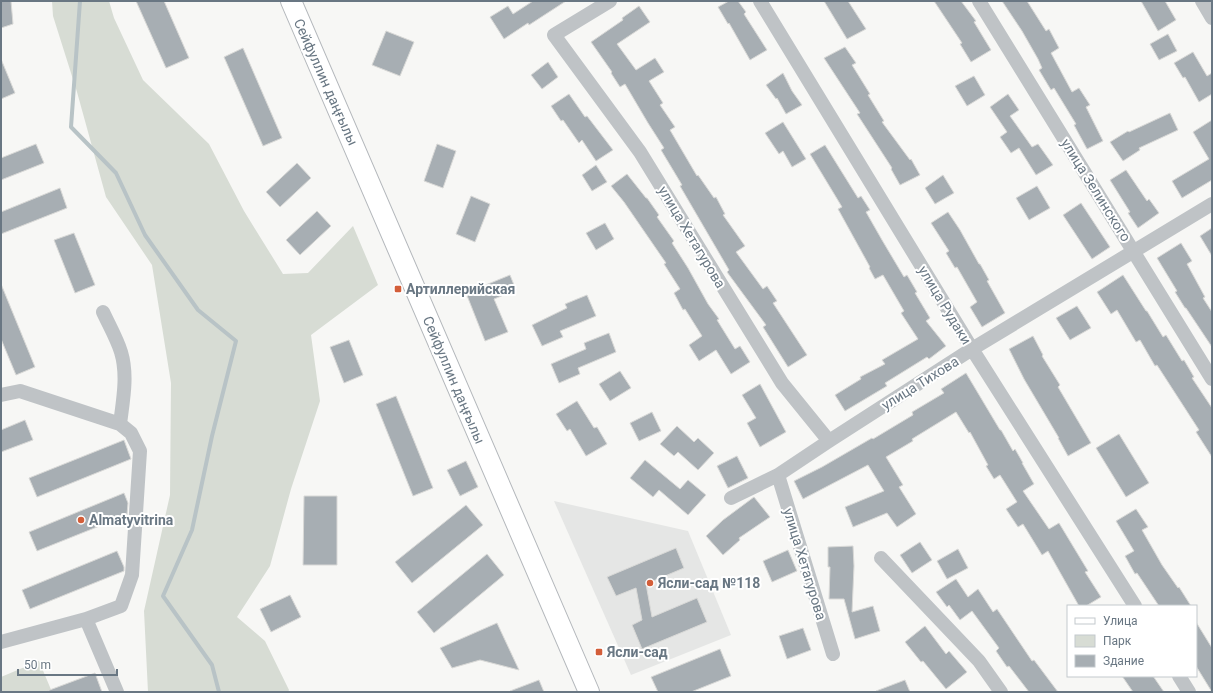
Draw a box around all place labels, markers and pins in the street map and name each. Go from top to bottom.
place label: Артиллерийская [406,281,515,297]
marker: Артиллерийская [393,284,403,294]
place label: Almatyvitrina [89,512,174,528]
marker: Almatyvitrina [76,515,86,525]
place label: Ясли-сад №118 [657,575,760,591]
marker: Ясли-сад №118 [645,578,655,588]
place label: Ясли-сад [606,644,668,660]
marker: Ясли-сад [594,647,604,657]

